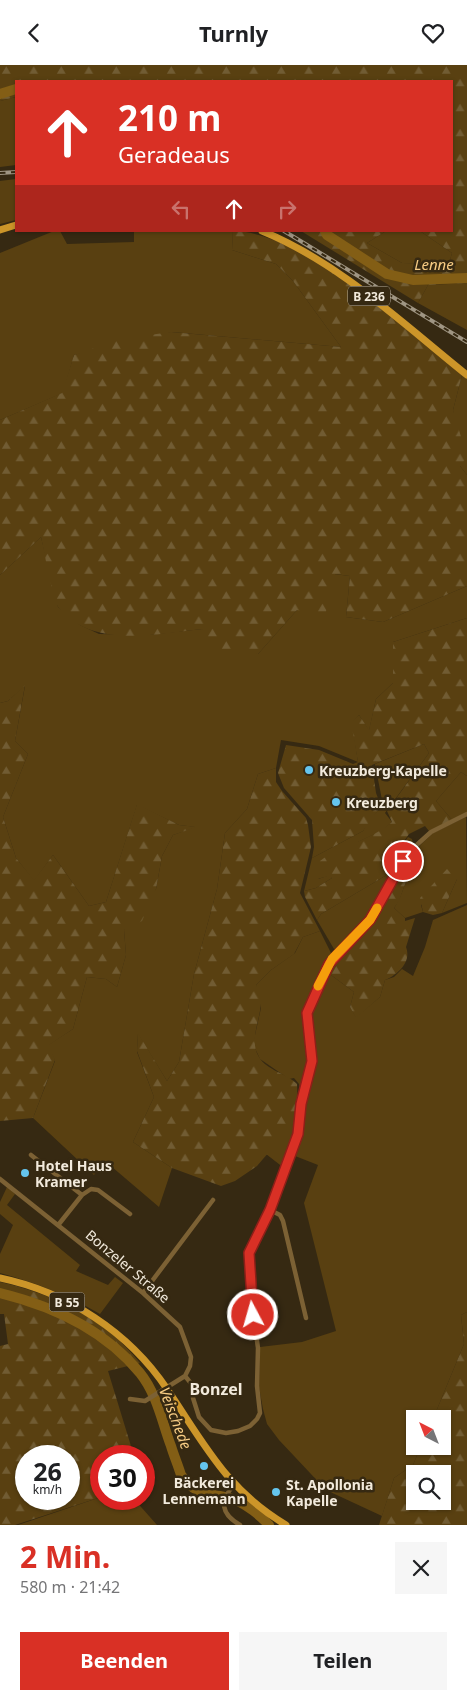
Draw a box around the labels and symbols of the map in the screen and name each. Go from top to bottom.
water label: Lenne [414,254,454,274]
road number: B 236 [348,287,390,305]
place label: Kreuzberg-Kapelle [319,761,447,780]
marker: Kreuzberg-Kapelle [303,764,315,776]
place label: Kreuzberg [346,793,418,812]
marker: Kreuzberg [330,796,342,808]
pin [382,840,424,882]
place label: Hotel Haus Kramer [35,1156,112,1191]
marker: Hotel Haus Kramer [19,1167,31,1179]
street label: Bonzeler Straße [82,1225,174,1307]
position arrow [226,1288,278,1340]
road number: B 55 [50,1293,84,1311]
district label: Bonzel [189,1378,243,1400]
water label: Veischede [155,1384,197,1452]
north arrow [406,1410,451,1455]
speed limit sign: 30 [90,1445,155,1510]
marker: Bäckerei Lennemann [198,1460,210,1472]
place label: Bäckerei Lennemann [163,1473,245,1508]
place label: St. Apollonia Kapelle [286,1475,373,1510]
marker: St. Apollonia Kapelle [270,1486,282,1498]

